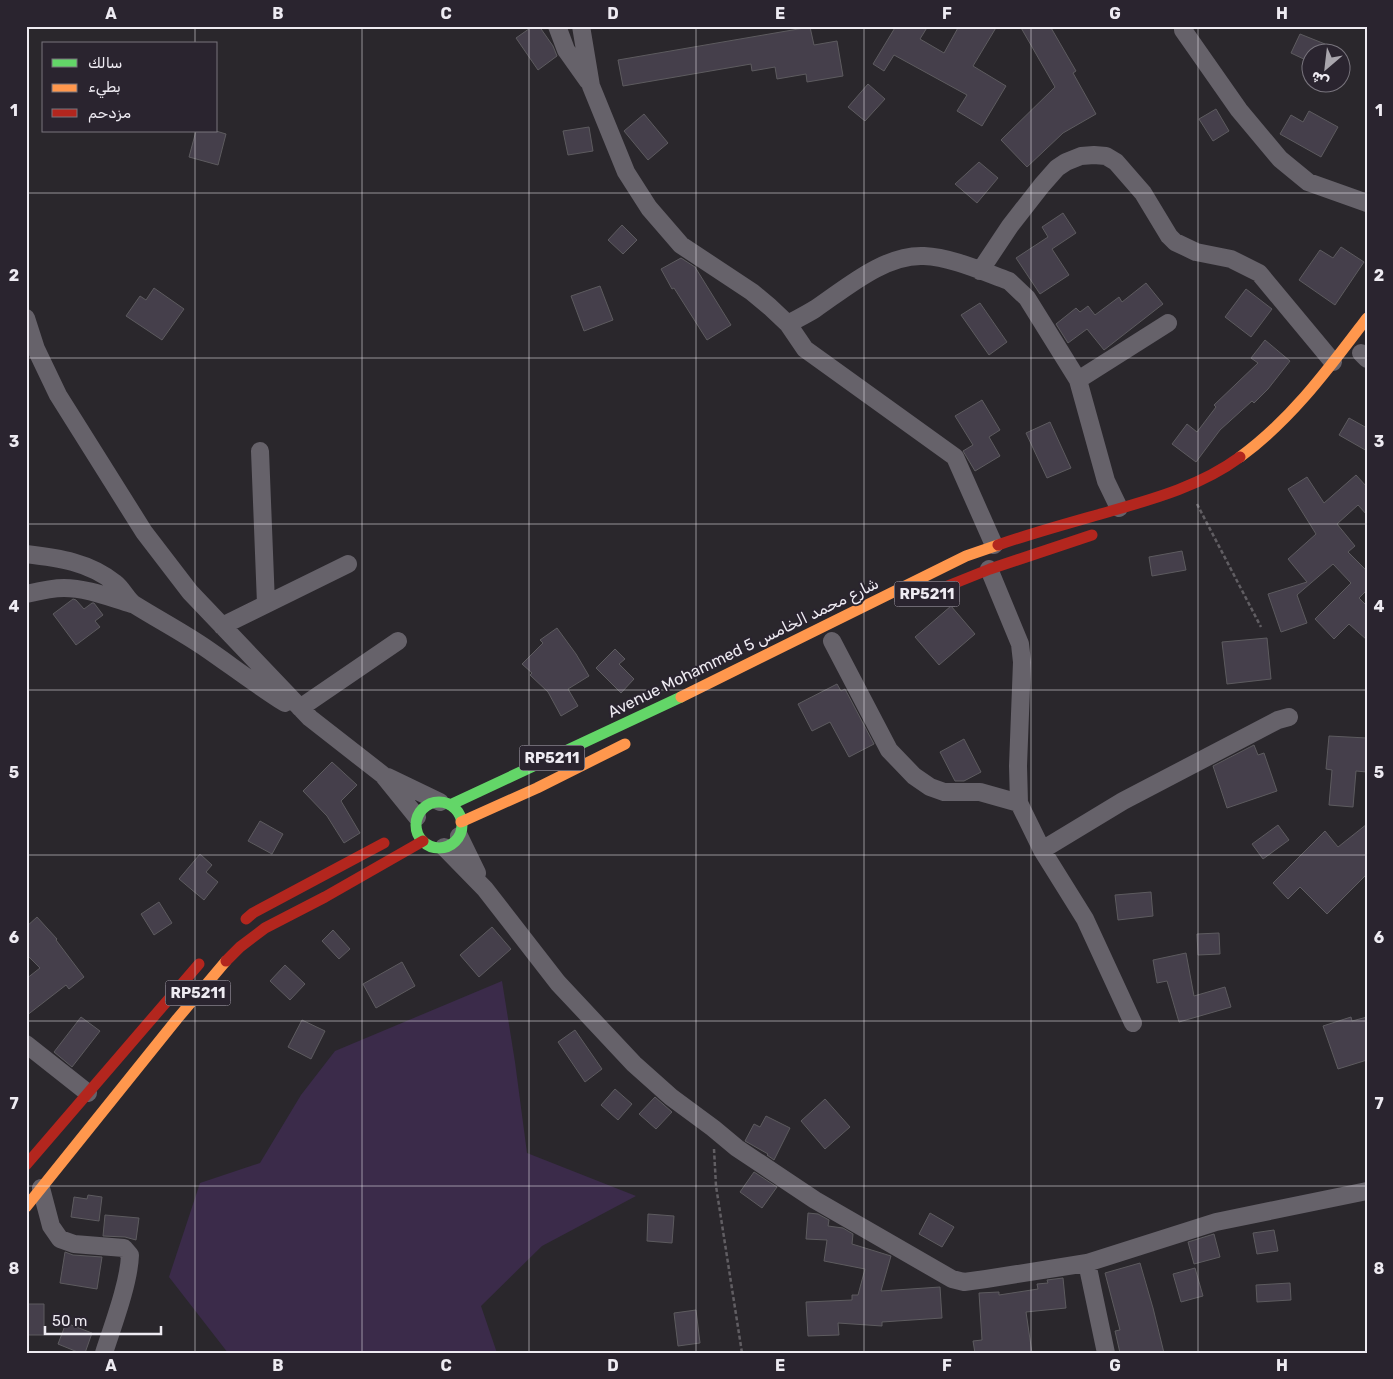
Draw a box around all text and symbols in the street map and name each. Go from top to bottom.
text: A [105,4,117,23]
text: B [272,4,284,23]
text: C [440,4,452,23]
text: D [607,4,619,23]
text: E [775,4,785,23]
text: F [942,4,952,23]
text: G [1109,4,1121,23]
text: H [1276,4,1288,23]
legend [42,42,218,132]
north arrow [1300,42,1350,92]
text: سالك [88,54,123,72]
text: ش [1308,67,1332,91]
text: بطيء [88,78,121,99]
text: 1 [10,101,18,120]
text: 1 [1375,101,1383,120]
text: مزدحم [88,104,131,123]
text: 2 [9,266,19,285]
text: 2 [1374,266,1384,285]
text: 3 [9,432,19,451]
text: 3 [1374,432,1384,451]
street label: Avenue Mohammed 5 شارع محمد الخامس [605,573,883,723]
road number: RP5211 [894,582,960,606]
text: 4 [9,597,20,616]
text: 4 [1374,597,1385,616]
road number: RP5211 [520,746,584,770]
text: 5 [9,763,19,782]
text: 5 [1374,763,1384,782]
text: 6 [9,928,19,947]
text: 6 [1374,928,1384,947]
road number: RP5211 [166,980,230,1006]
text: 7 [9,1094,19,1113]
text: 7 [1374,1094,1384,1113]
text: 8 [9,1259,20,1278]
text: 8 [1374,1259,1385,1278]
scale bar [45,1304,161,1336]
text: 50 m [52,1312,87,1330]
text: A [105,1356,117,1375]
text: B [272,1356,284,1375]
text: C [440,1356,452,1375]
text: D [607,1356,619,1375]
text: E [775,1356,785,1375]
text: F [942,1356,952,1375]
text: G [1109,1356,1121,1375]
text: H [1276,1356,1288,1375]

